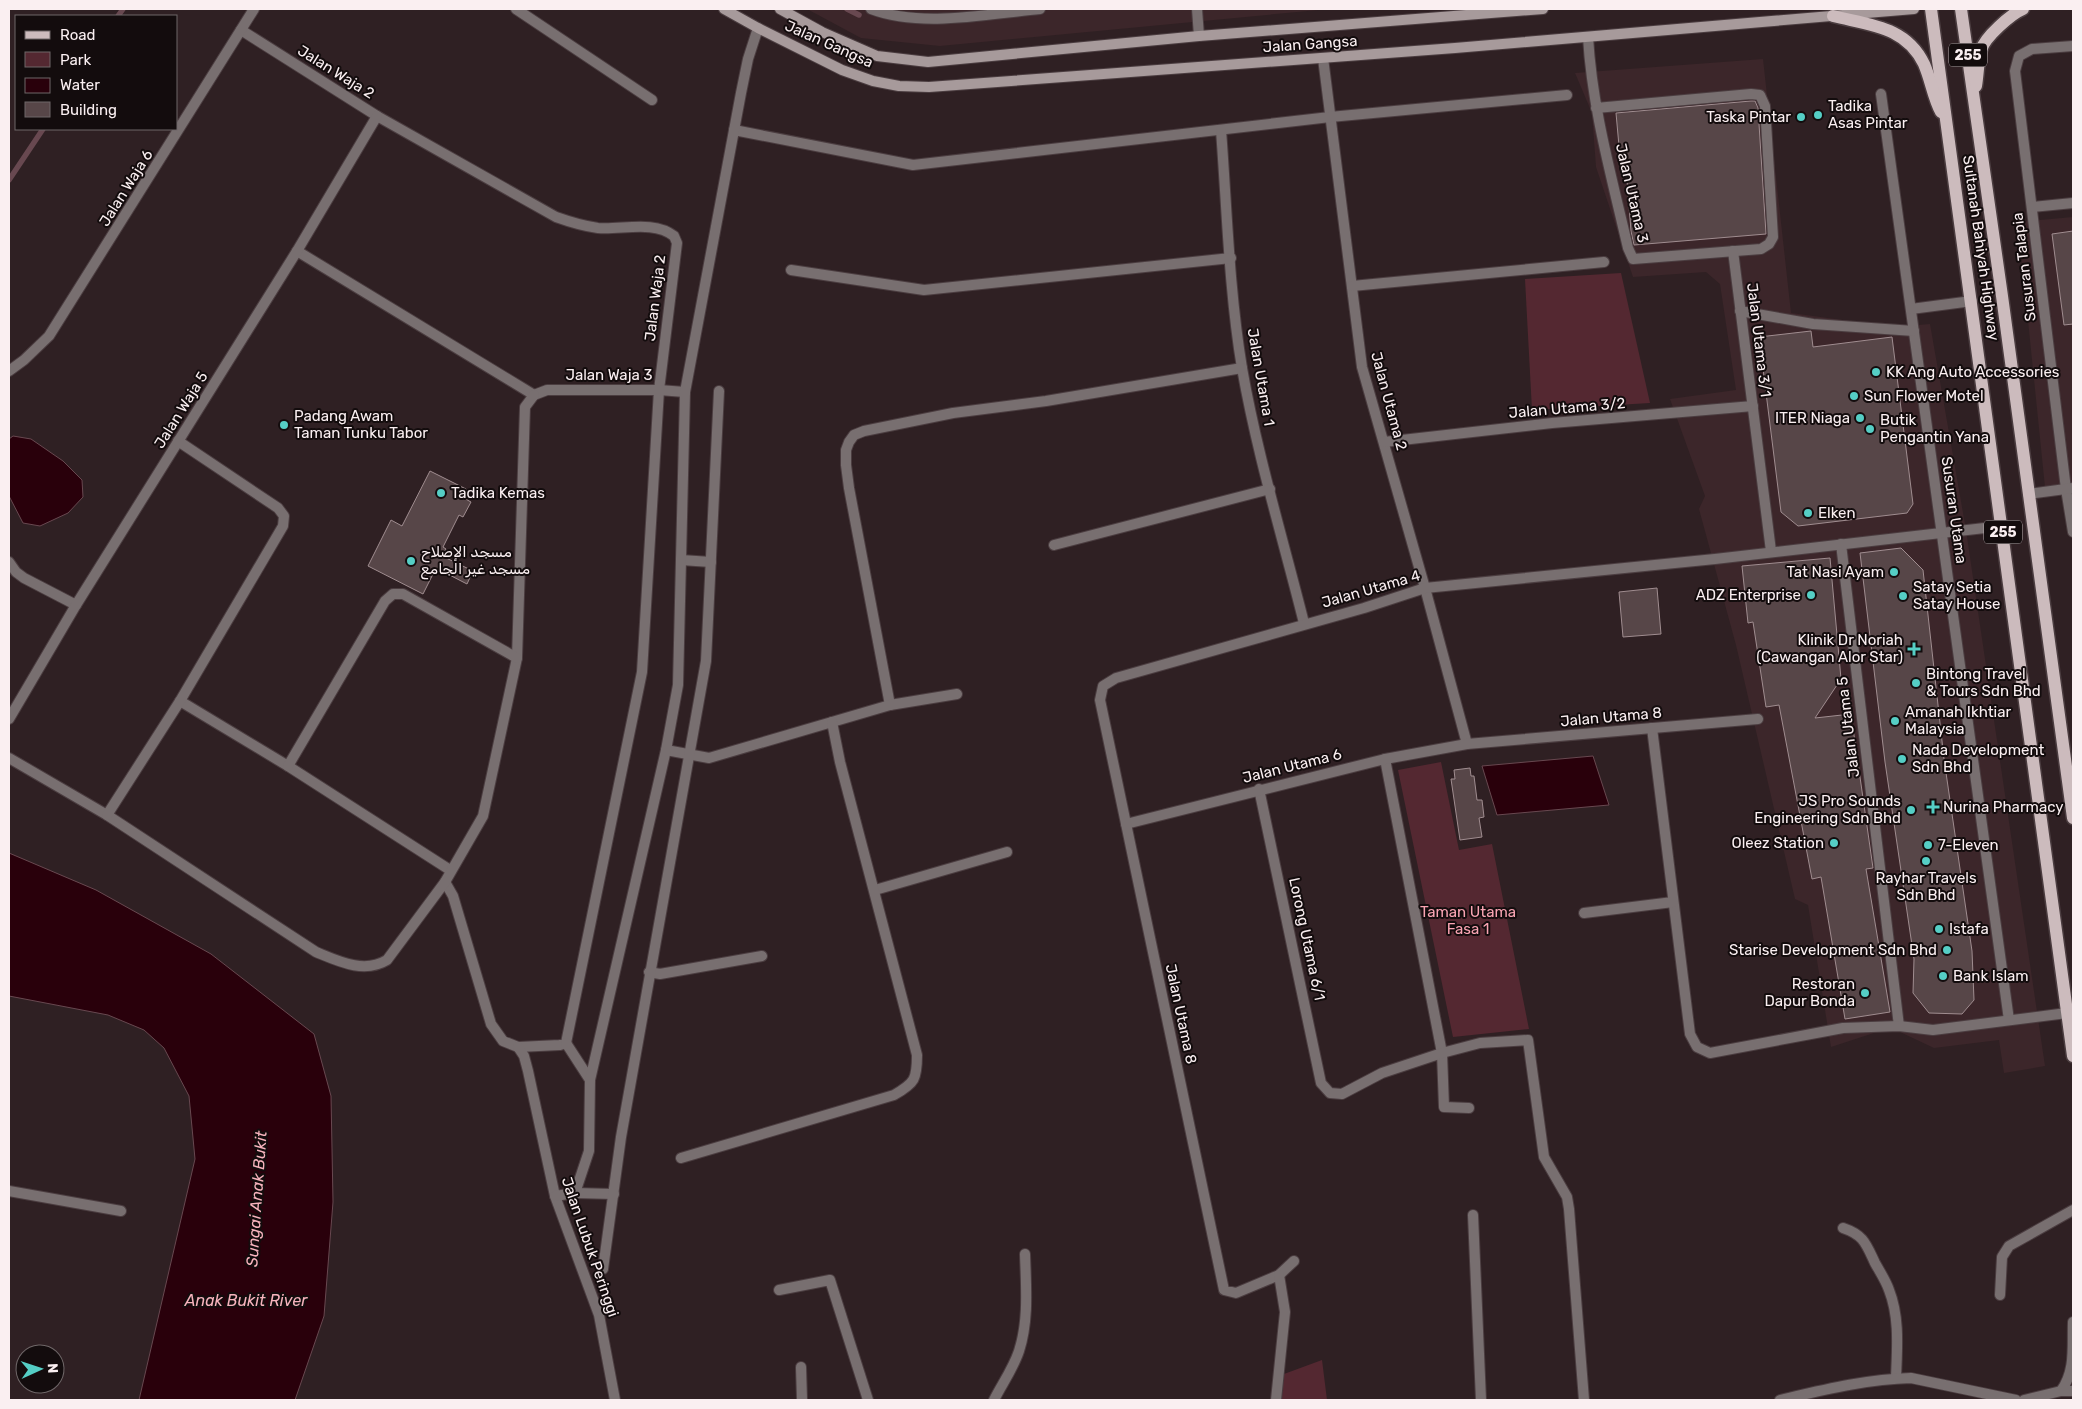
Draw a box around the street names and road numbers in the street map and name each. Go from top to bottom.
street label: Jalan Gangsa [782,16,876,72]
street label: Jalan Gangsa [1262,32,1358,56]
street label: Jalan Waja 2 [294,41,378,103]
road number: 255 [1949,44,1987,66]
street label: Jalan Utama 3 [1612,142,1652,244]
street label: Jalan Waja 6 [95,146,157,230]
street label: Sultanah Bahiyah Highway [1959,154,2003,342]
street label: Susuran Talapia [2008,211,2040,323]
street label: Jalan Waja 2 [641,254,669,342]
street label: Jalan Utama 3/1 [1743,282,1775,398]
street label: Jalan Utama 1 [1244,327,1278,427]
street label: Jalan Utama 2 [1367,350,1411,452]
street label: Jalan Waja 3 [565,366,653,384]
street label: Jalan Waja 5 [150,368,212,452]
street label: Jalan Utama 3/2 [1508,394,1626,422]
street label: Susuran Utama [1938,455,1970,565]
road number: 255 [1984,520,2022,544]
street label: Jalan Utama 4 [1320,566,1422,612]
street label: Jalan Utama 5 [1833,676,1863,778]
street label: Jalan Utama 8 [1559,704,1663,730]
street label: Jalan Utama 6 [1241,745,1343,787]
street label: Lorong Utama 6/1 [1285,876,1329,1002]
street label: Jalan Utama 8 [1162,962,1200,1066]
street label: Jalan Lubuk Peringgi [558,1175,622,1319]

